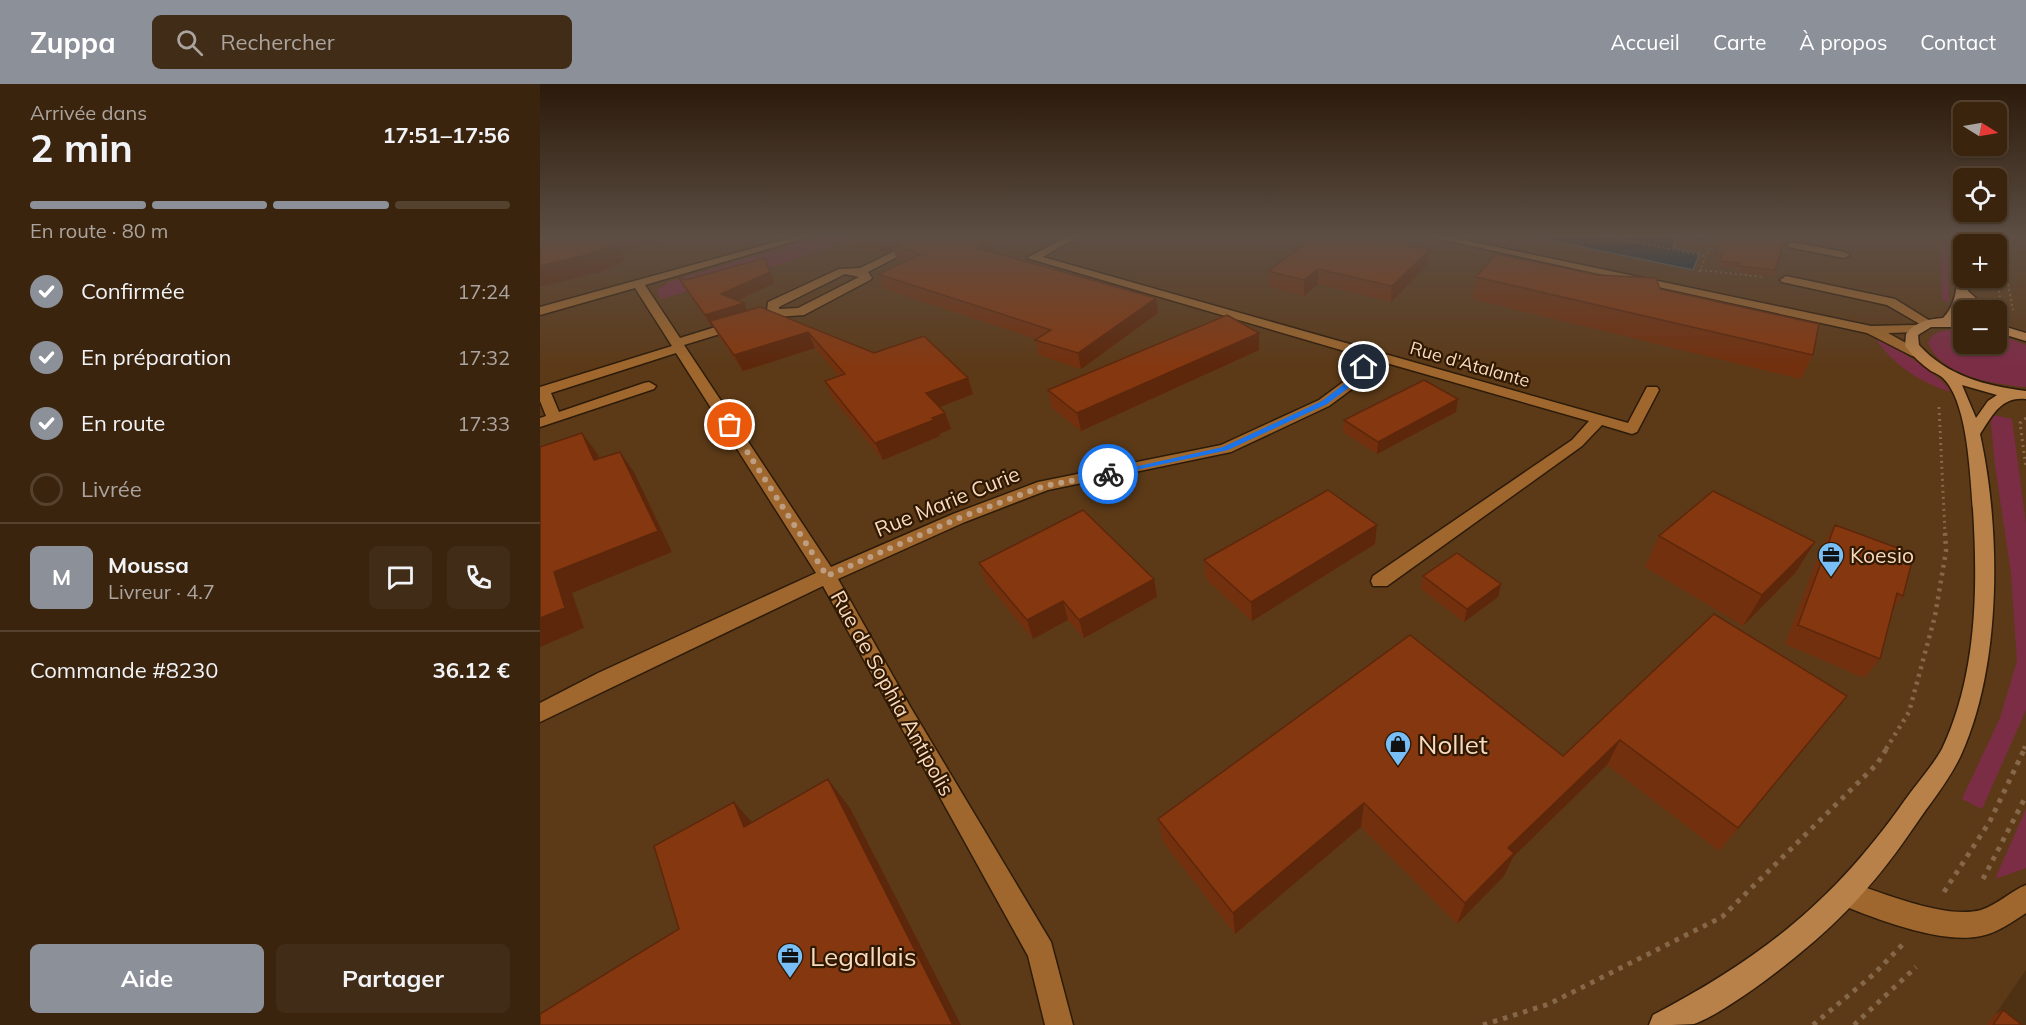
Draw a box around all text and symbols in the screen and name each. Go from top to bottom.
search box [152,15,572,69]
text: Zuppa [30,25,116,60]
icon: search [173,26,206,59]
text: Rechercher [221,28,335,56]
text: Accueil [1610,29,1680,55]
text: Carte [1713,29,1766,55]
text: À propos [1799,29,1887,55]
text: Contact [1920,29,1996,55]
text: Arrivée dans [30,100,147,125]
north arrow [1953,102,2007,156]
map controls [1953,102,2007,354]
text: 17:51–17:56 [382,121,510,149]
text: 2 min [30,123,133,172]
button: locate [1953,168,2007,222]
text: En route · 80 m [30,218,168,243]
button: + [1953,234,2007,288]
icon: check [30,275,63,308]
text: Confirmée [81,277,185,305]
text: 17:24 [457,279,510,304]
button: − [1953,300,2007,354]
street label: Rue d'Atalante [1407,336,1533,392]
icon: check [30,341,63,374]
pin [1338,341,1389,392]
text: En préparation [81,343,231,371]
text: 17:32 [457,345,510,370]
icon: home [1347,350,1380,383]
pin [704,399,755,450]
icon: check [30,407,63,440]
icon: bag [713,408,746,441]
text: En route [81,409,165,437]
text: 17:33 [457,411,510,436]
courier [1078,444,1138,504]
icon: bike [1092,458,1125,491]
street label: Rue Marie Curie [871,460,1023,542]
text: Livrée [81,475,142,503]
office icon: Koesio [1816,540,1846,578]
place label: Koesio [1850,542,1914,568]
button: chat [369,546,432,609]
button: phone [447,546,510,609]
text: Moussa [108,551,189,579]
text: M [52,563,71,591]
text: Livreur · 4.7 [108,579,215,604]
street label: Rue de Sophia Antipolis [826,586,960,800]
text: Commande #8230 [30,656,218,684]
text: 36.12 € [433,656,510,684]
place label: Nollet [1418,728,1488,761]
shop icon: Nollet [1383,729,1413,767]
place label: Legallais [810,940,917,973]
office icon: Legallais [775,941,805,979]
button: Aide [30,944,264,1013]
button: Partager [276,944,510,1013]

